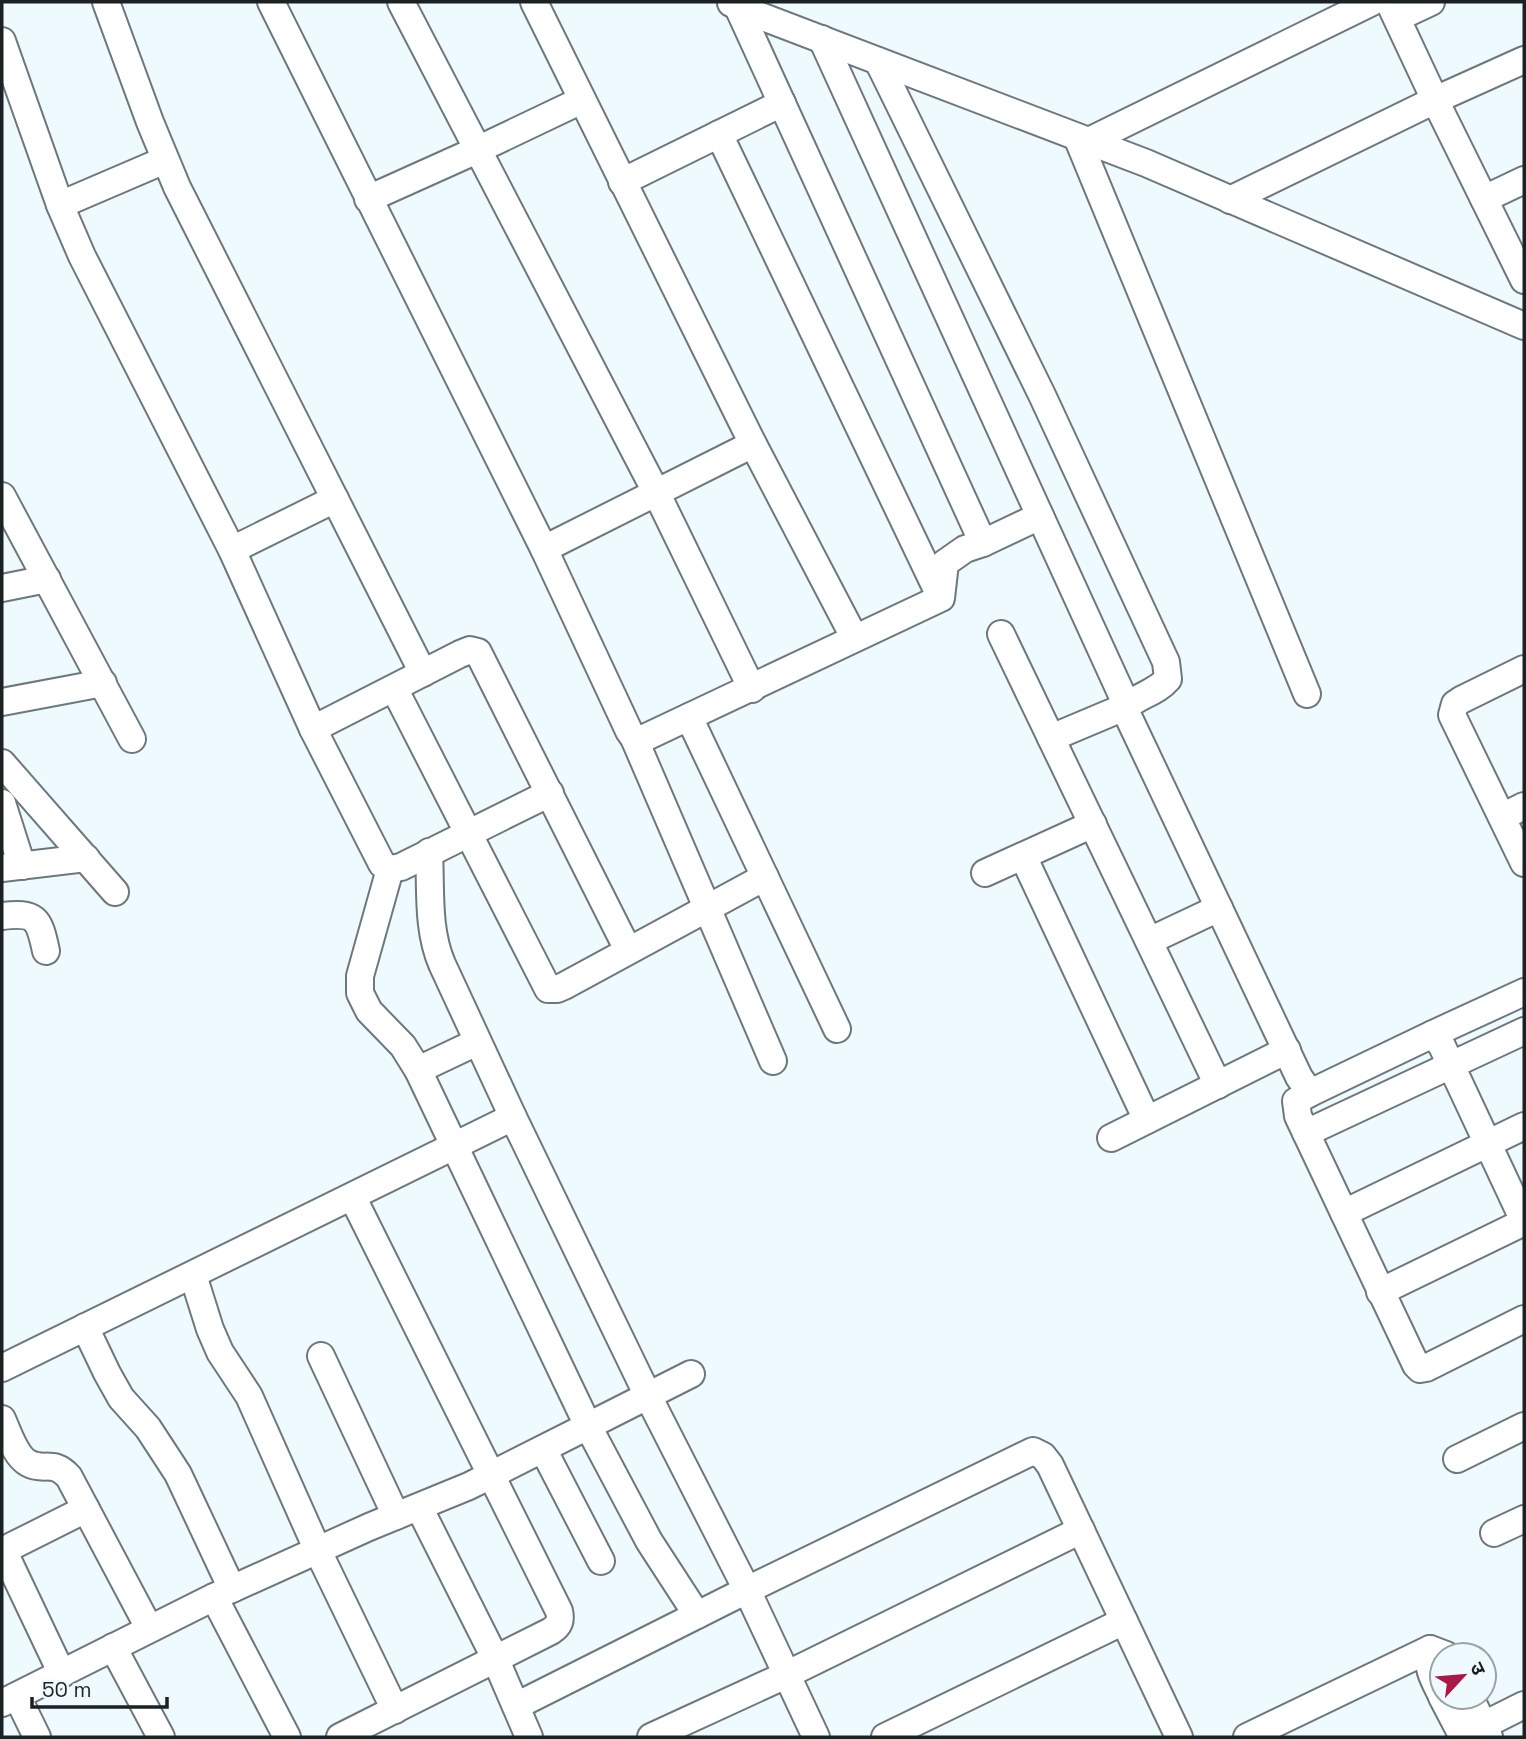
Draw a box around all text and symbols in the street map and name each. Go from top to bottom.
north arrow [1428,1641,1498,1711]
text: उ [1464,1658,1492,1680]
scale bar [32,1666,166,1710]
text: 50 m [42,1676,92,1703]

